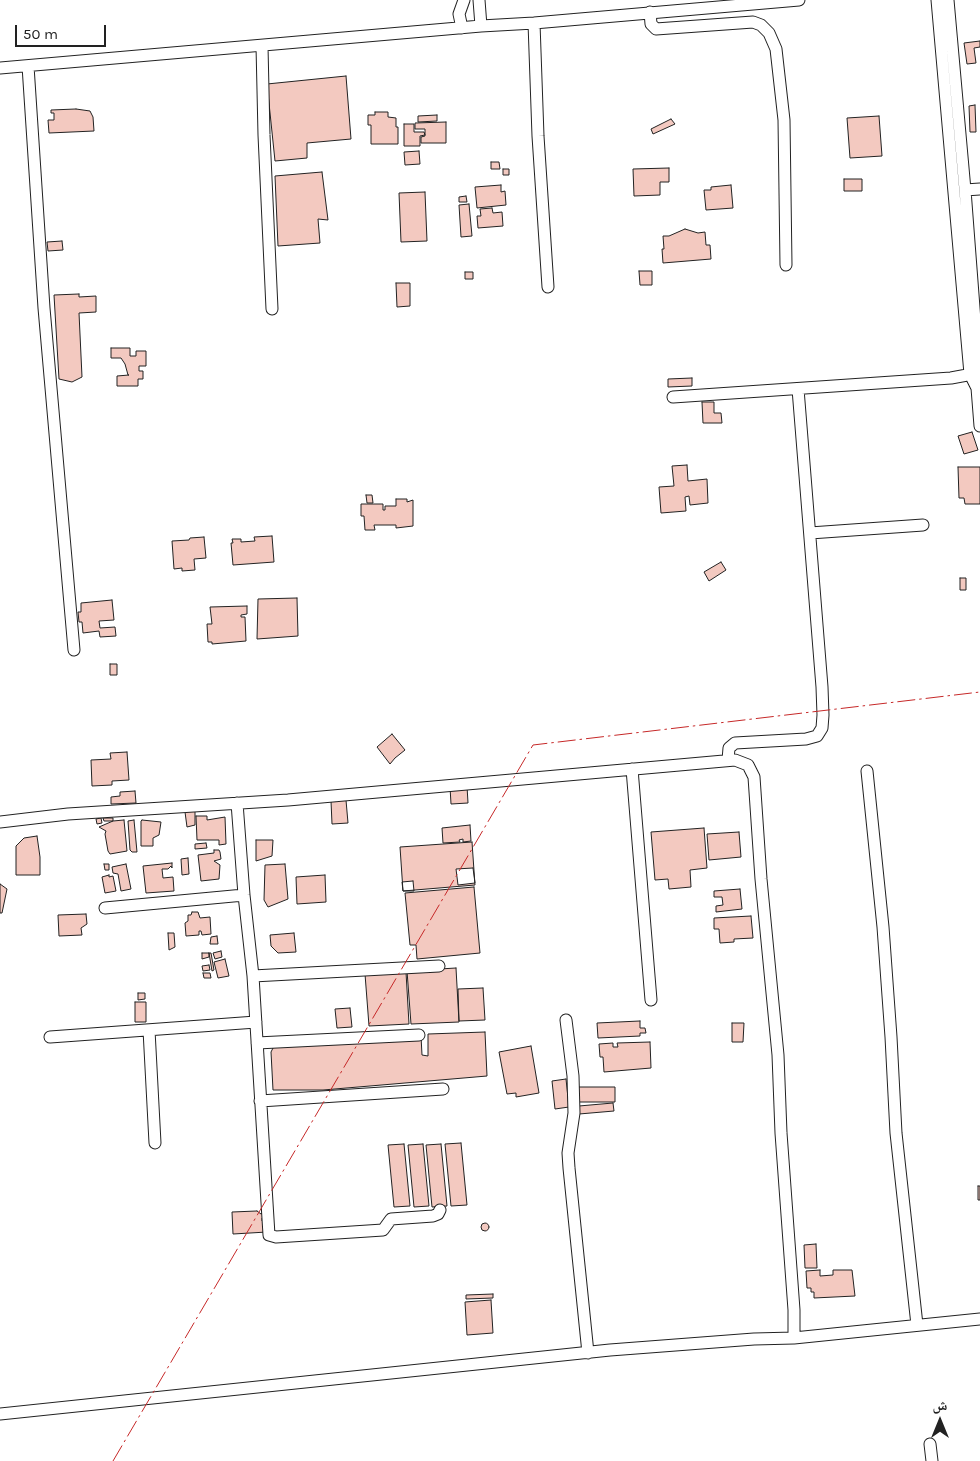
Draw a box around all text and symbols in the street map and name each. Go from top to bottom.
scale bar [18,15,109,47]
text: 50 m [23,25,58,43]
north arrow [915,1396,965,1446]
text: ش [933,1397,947,1414]

